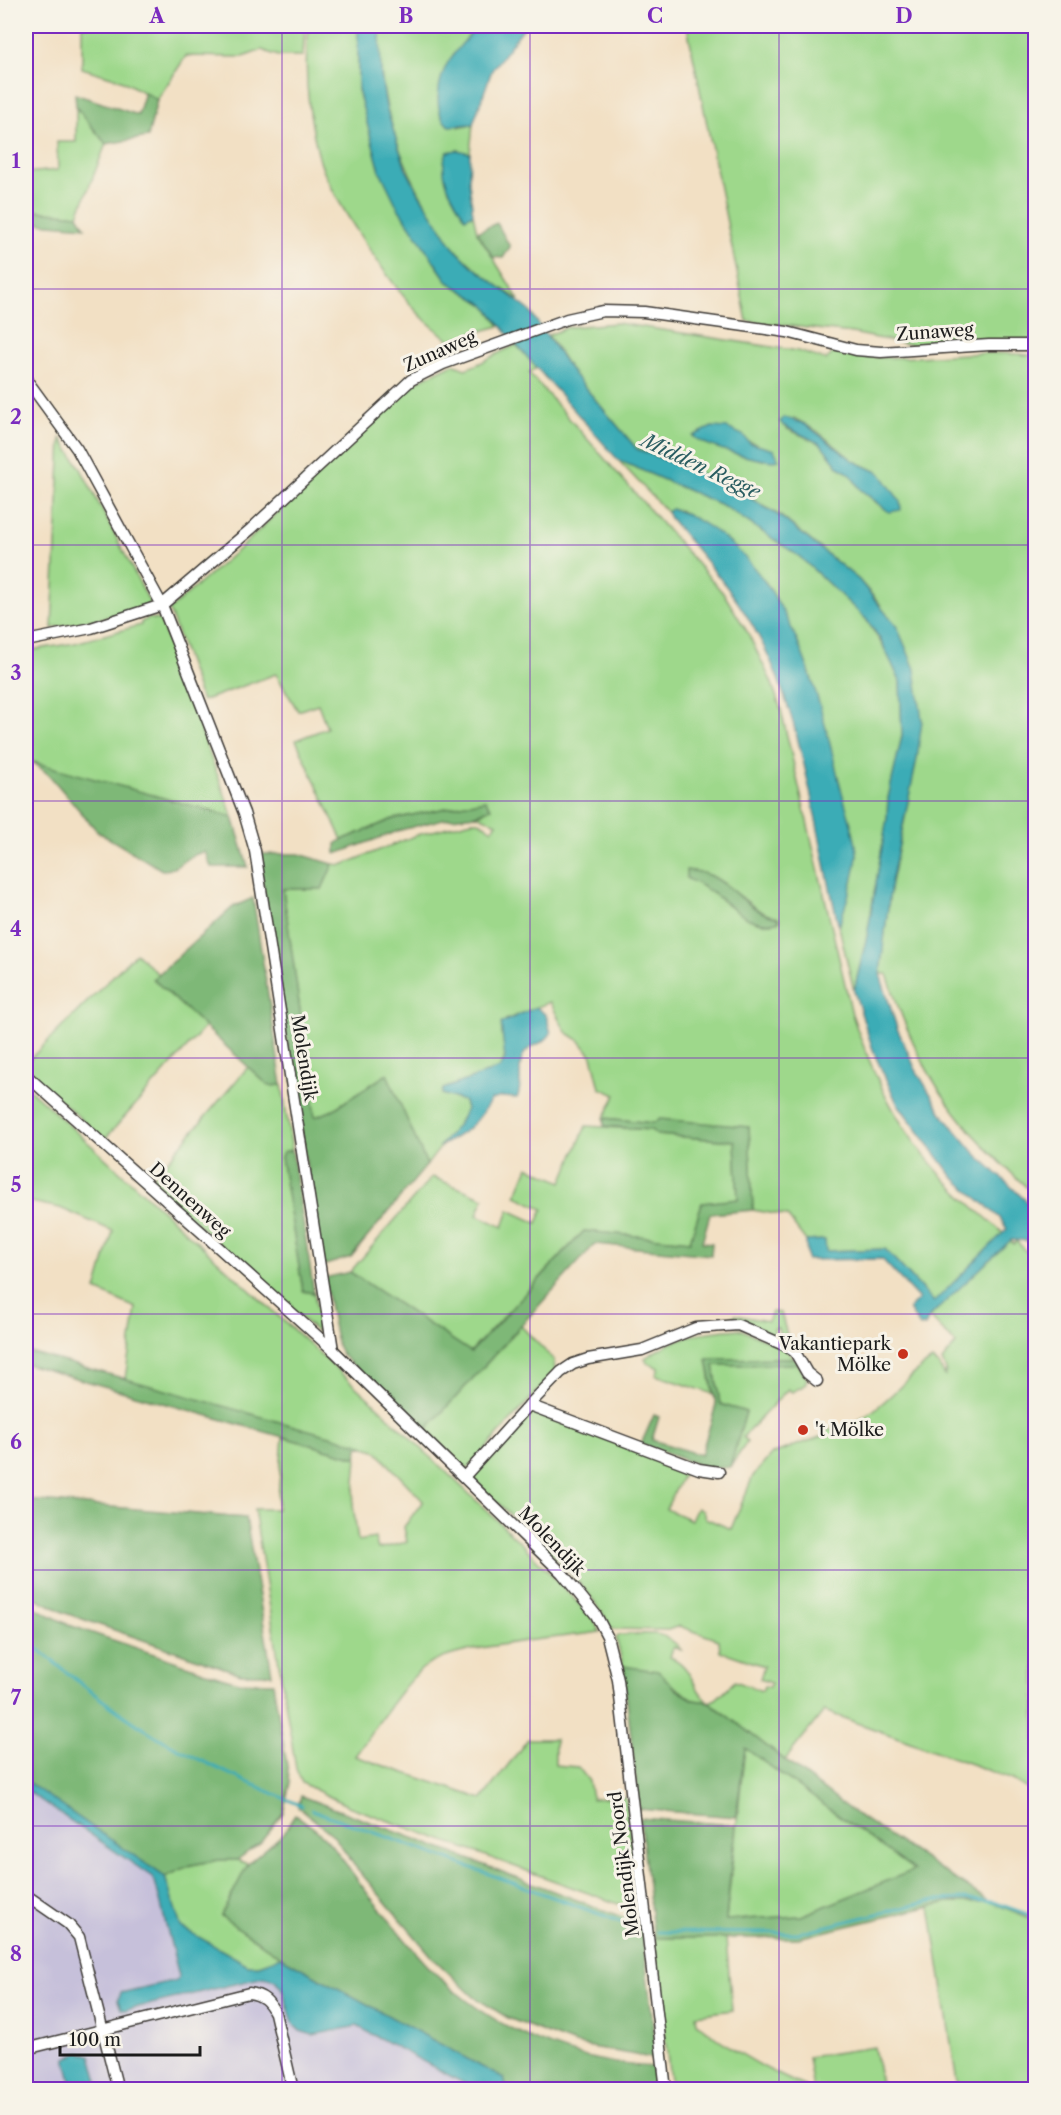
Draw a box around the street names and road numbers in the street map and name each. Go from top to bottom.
street label: Zunaweg [896,318,975,346]
street label: Zunaweg [400,325,480,377]
street label: Molendijk [286,1013,322,1104]
street label: Dennenweg [145,1158,236,1243]
street label: Molendijk [514,1502,591,1581]
street label: Molendijk Noord [604,1790,644,1938]

